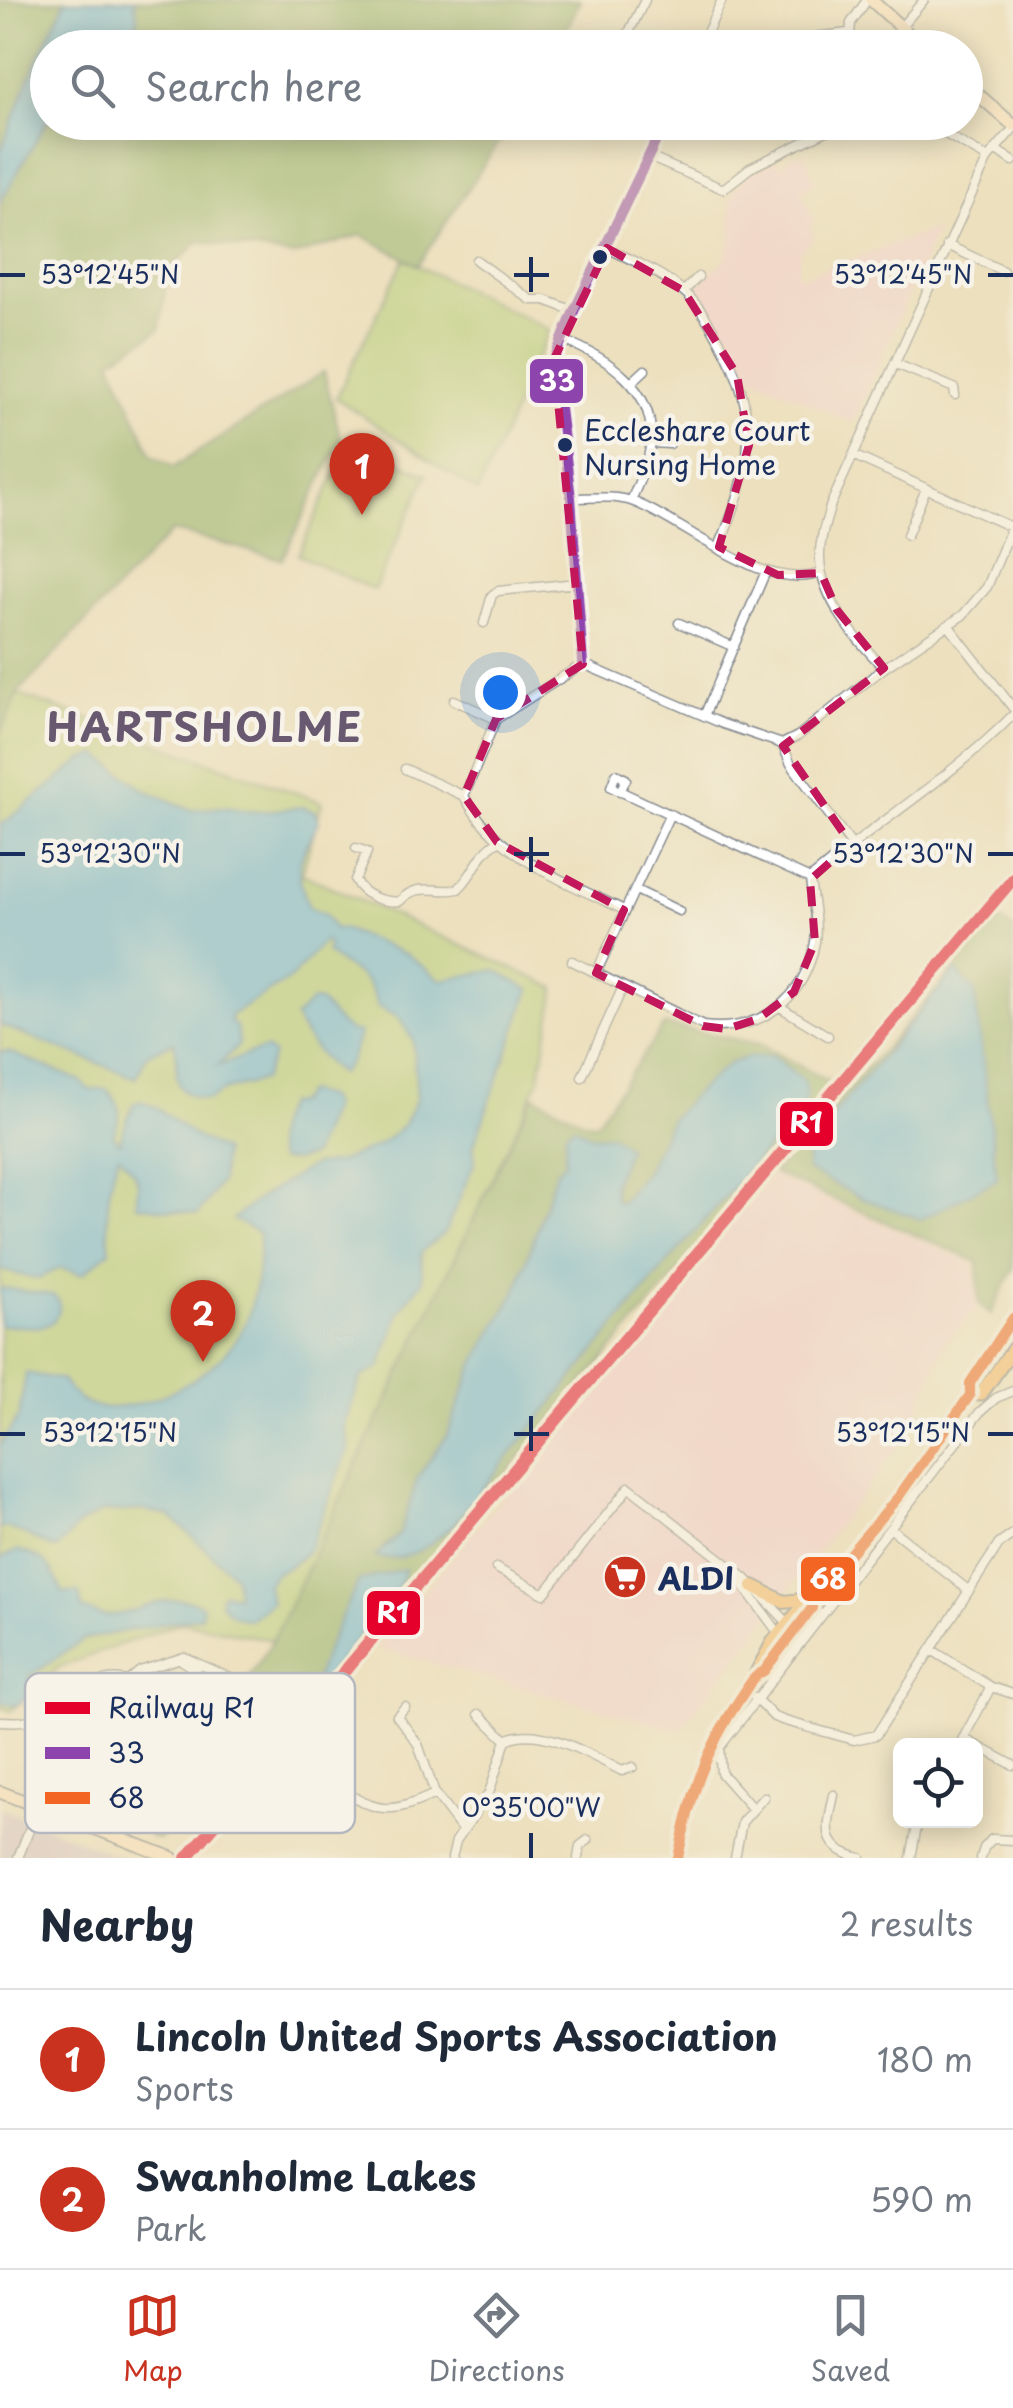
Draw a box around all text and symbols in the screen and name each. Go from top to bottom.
search box [30,30,983,140]
text: Search here [145,57,362,114]
icon: search [65,58,120,113]
unlabelled marker [590,247,610,267]
text: 53°12'45"N [41,255,179,293]
text: 53°12'45"N [834,255,972,293]
line badge: 33 [528,357,585,405]
text: 33 [539,358,575,401]
place label: Eccleshare Court Nursing Home [584,408,811,485]
pin: 1 [330,432,394,515]
marker: Eccleshare Court Nursing Home [555,435,575,455]
your location [475,667,526,718]
district label: HARTSHOLME [47,695,363,756]
text: 53°12'30"N [39,834,181,872]
text: 53°12'30"N [832,834,974,872]
line badge: R1 [778,1100,835,1148]
text: R1 [790,1100,822,1143]
pin: 2 [170,1280,236,1362]
text: 53°12'15"N [43,1413,177,1451]
text: 53°12'15"N [836,1413,970,1451]
supermarket icon: ALDI [602,1554,648,1600]
place label: ALDI [657,1555,734,1600]
line badge: 68 [799,1555,857,1603]
text: 68 [809,1556,847,1599]
line badge: R1 [365,1589,422,1637]
text: R1 [377,1590,409,1633]
legend [25,1673,355,1833]
text: Railway R1 [108,1685,255,1728]
text: 33 [108,1730,145,1773]
map controls [893,1738,983,1828]
button: locate [893,1738,983,1828]
text: 68 [108,1775,145,1818]
text: 0°35'00"W [462,1788,601,1826]
text: Nearby [40,1892,194,1955]
text: 2 results [840,1899,973,1947]
text: Lincoln United Sports Association [135,2007,778,2064]
text: 1 [65,2035,80,2083]
text: 180 m [877,2035,973,2083]
text: Sports [135,2064,234,2112]
text: Swanholme Lakes [135,2147,477,2204]
text: 2 [61,2175,84,2223]
text: 590 m [870,2175,973,2223]
text: Park [135,2204,207,2252]
tab: Map [123,2288,183,2391]
tab: Directions [429,2288,565,2391]
tab: Saved [811,2288,890,2391]

